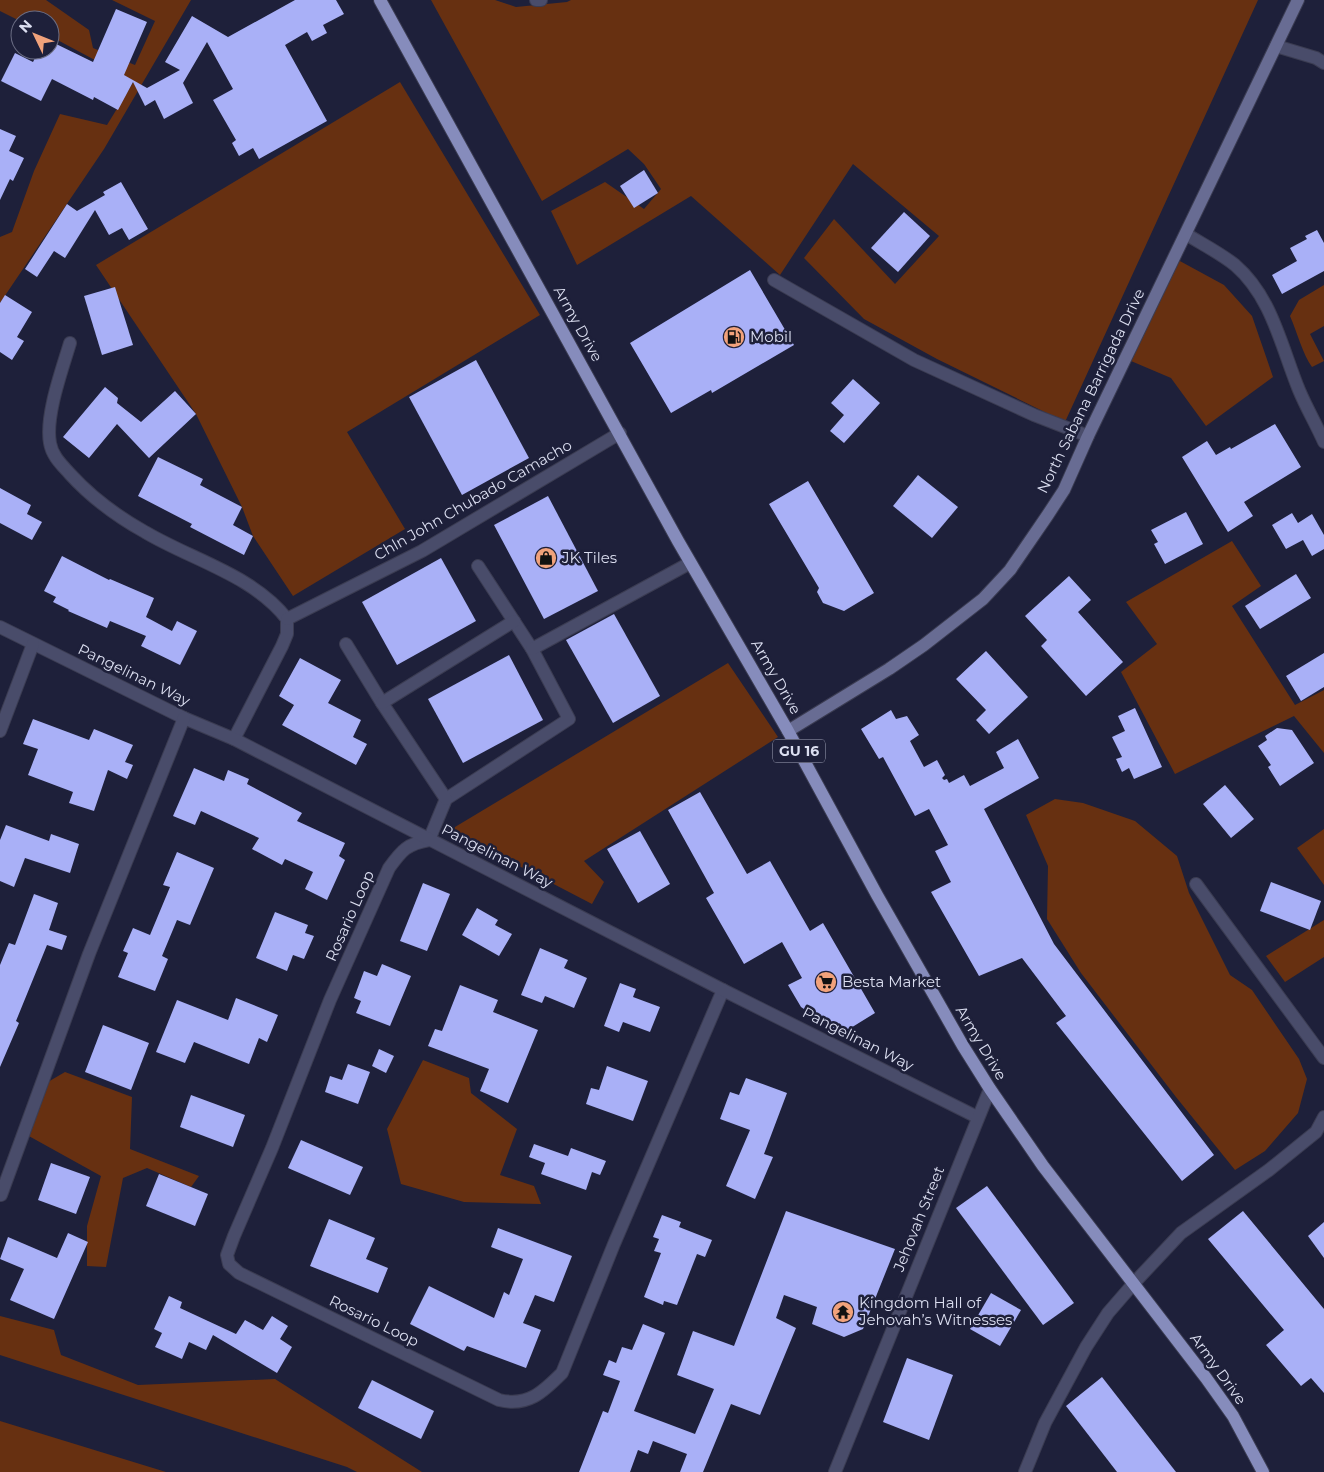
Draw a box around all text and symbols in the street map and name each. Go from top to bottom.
north arrow [10,10,60,60]
text: N [15,16,36,36]
street label: Army Drive [550,283,607,365]
street label: North Sabana Barrigada Drive [1033,285,1148,496]
fuel station icon: Mobil [722,325,746,349]
place label: Mobil [750,327,792,346]
street label: Chln John Chubado Camacho [370,435,575,564]
shop icon: JK Tiles [534,546,558,570]
place label: JK Tiles [561,548,617,567]
street label: Army Drive [747,636,806,718]
street label: Pangelinan Way [75,639,194,710]
road number: GU 16 [773,739,825,762]
street label: Pangelinan Way [438,819,557,892]
street label: Rosario Loop [321,867,378,964]
supermarket icon: Besta Market [814,970,838,994]
place label: Besta Market [842,972,941,991]
street label: Pangelinan Way [799,1002,918,1075]
street label: Army Drive [952,1002,1011,1083]
street label: Jehovah Street [888,1163,948,1275]
street label: Rosario Loop [326,1291,422,1350]
place label: Kingdom Hall of Jehovah’s Witnesses [858,1293,1012,1329]
temple icon: Kingdom Hall of Jehovah’s Witnesses [831,1300,855,1324]
street label: Army Drive [1186,1329,1251,1408]

